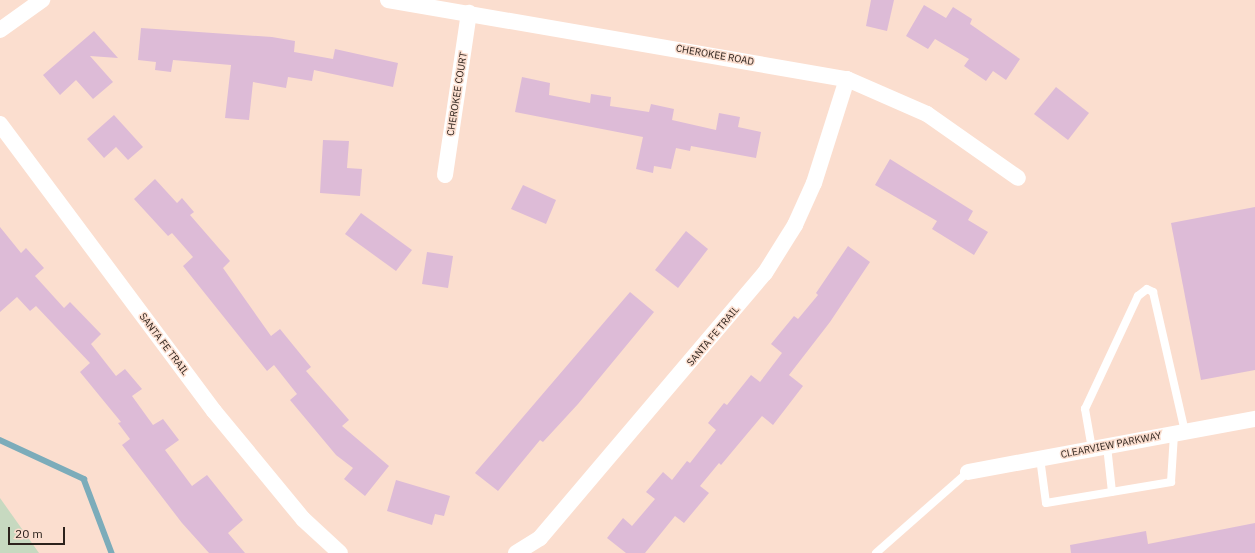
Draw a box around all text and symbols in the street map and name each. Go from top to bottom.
street label: CHEROKEE ROAD [675,42,755,68]
street label: CHEROKEE COURT [444,51,470,137]
street label: SANTA FE TRAIL [684,304,742,368]
street label: SANTA FE TRAIL [137,311,191,377]
street label: CLEARVIEW PARKWAY [1060,429,1162,461]
scale bar [10,519,67,545]
text: 20 m [15,526,43,541]

